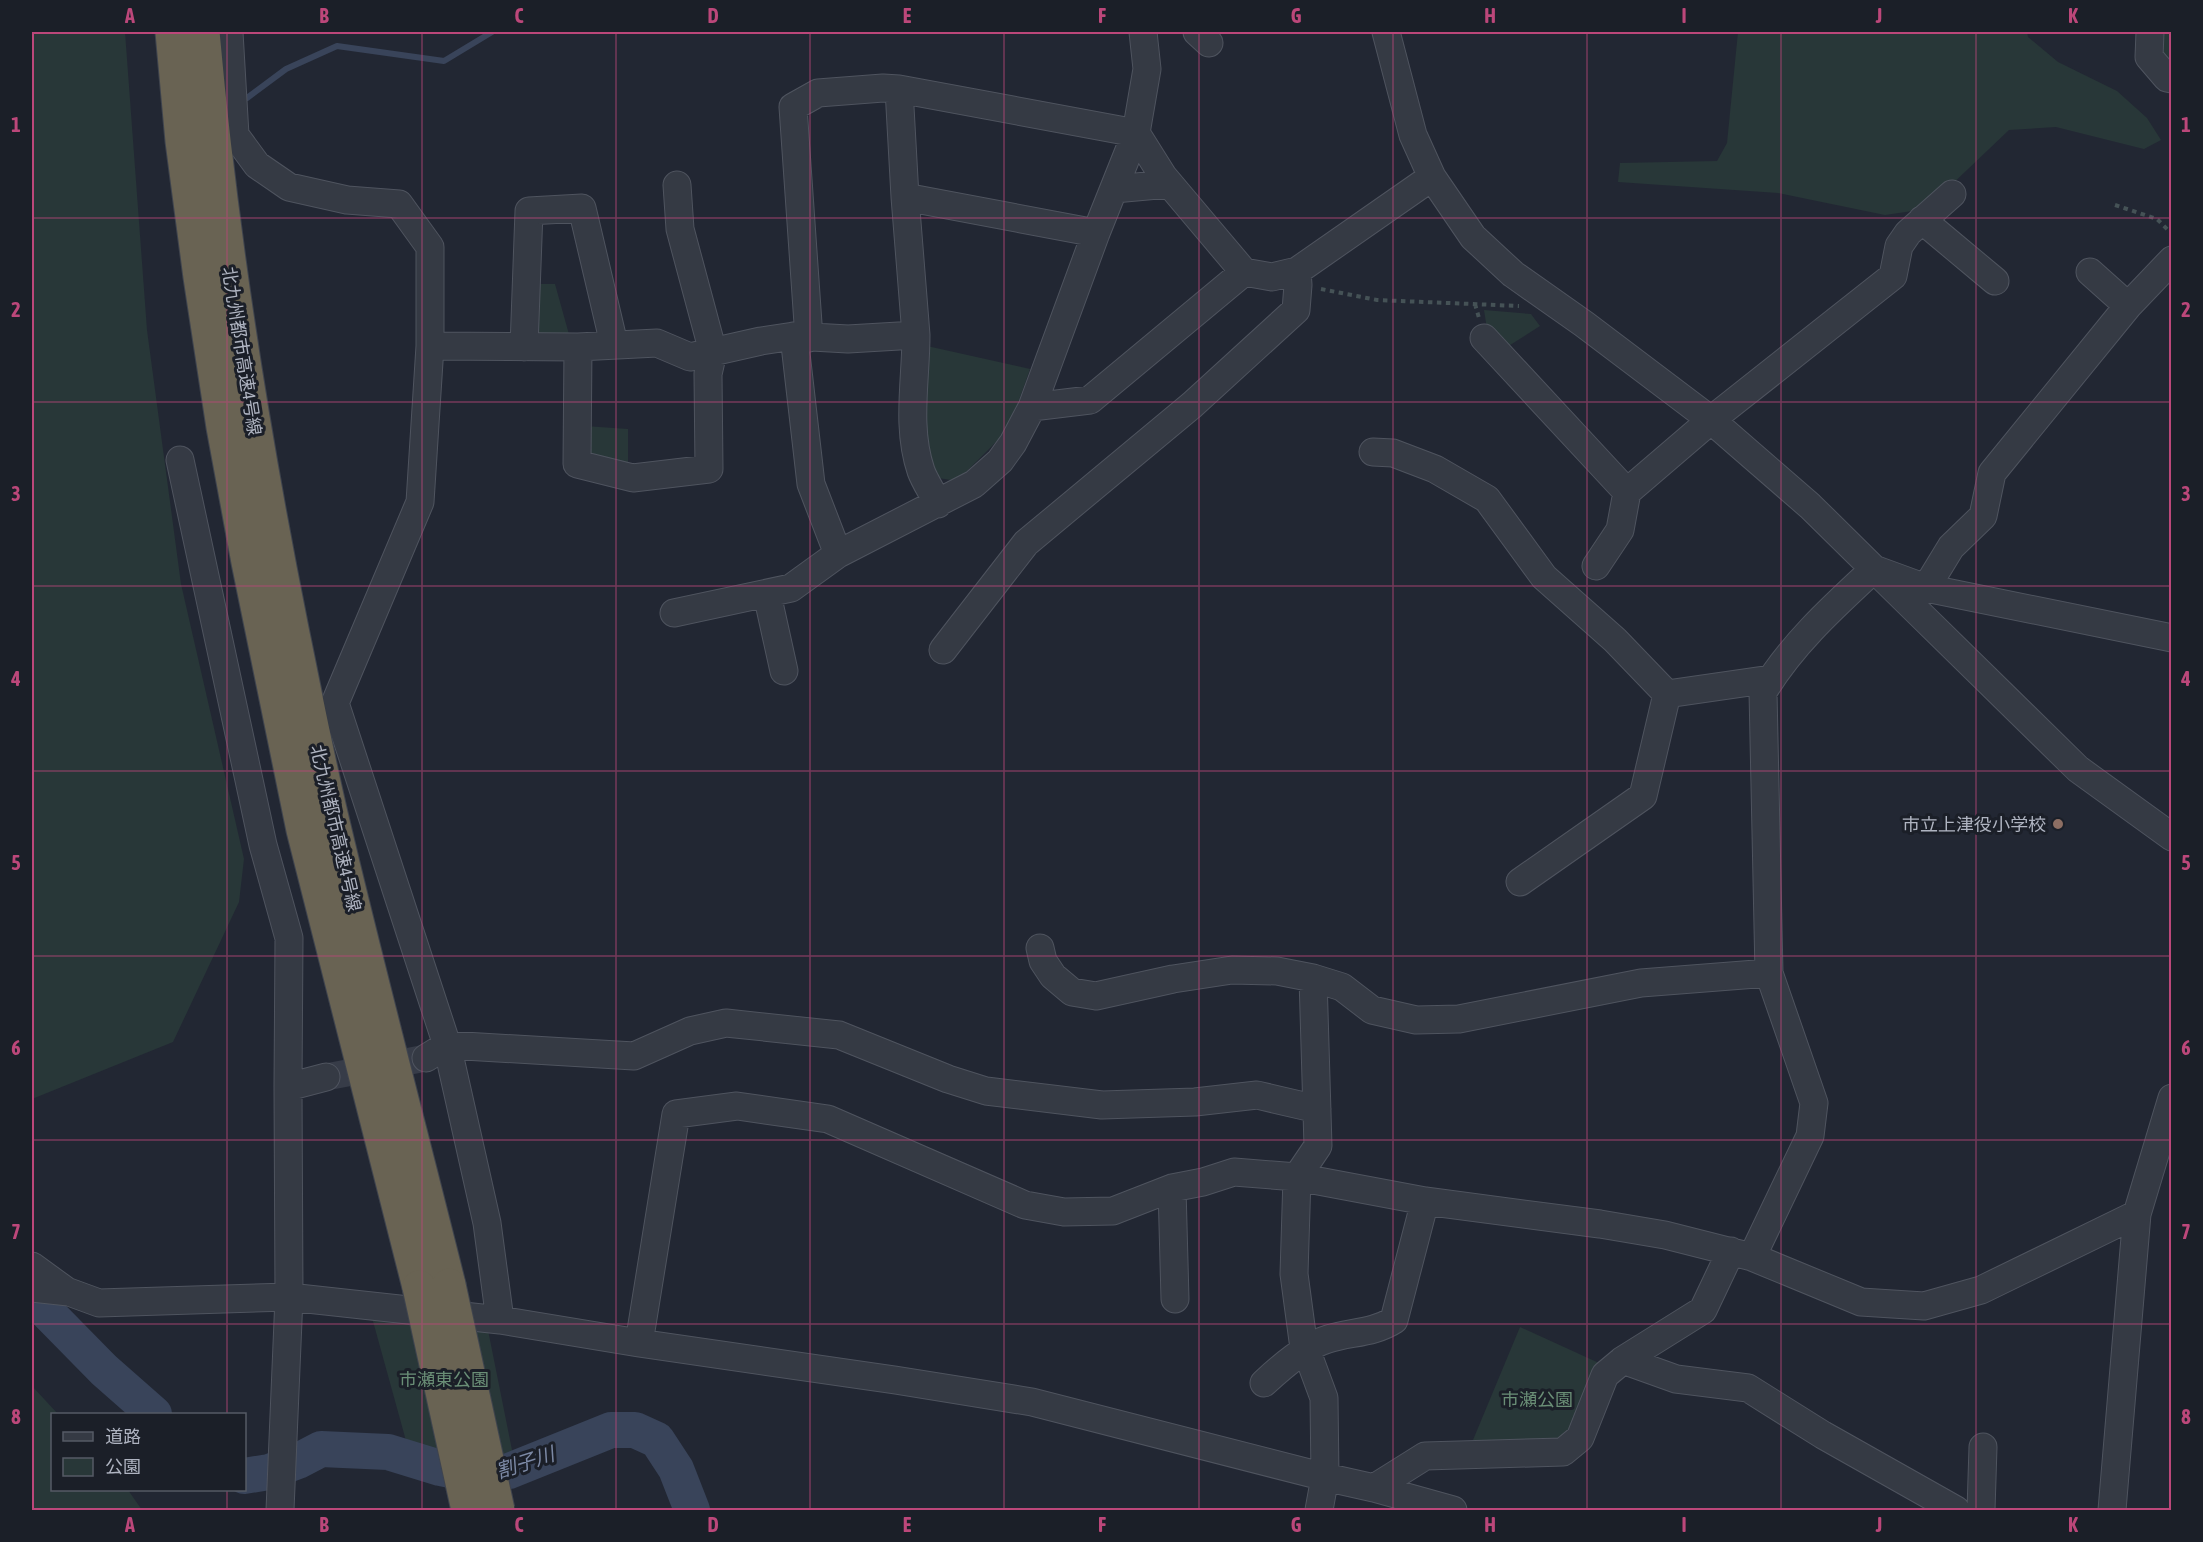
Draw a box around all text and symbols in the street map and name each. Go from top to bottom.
text: A [124,4,135,27]
text: B [319,4,329,27]
text: C [515,4,524,27]
text: D [707,4,719,27]
text: E [903,4,912,27]
text: F [1098,4,1106,27]
text: G [1291,4,1302,27]
text: H [1484,4,1496,27]
text: I [1681,4,1687,27]
text: J [1875,4,1882,27]
text: K [2068,4,2078,27]
text: 1 [11,113,21,136]
text: 1 [2181,113,2191,136]
street label: 北九州都市高速4号線 [218,265,266,437]
text: 2 [11,298,21,321]
text: 2 [2181,298,2191,321]
text: 3 [11,482,21,505]
text: 3 [2181,482,2191,505]
text: 4 [10,667,21,690]
text: 4 [2180,667,2191,690]
street label: 北九州都市高速4号線 [307,743,365,913]
place label: 市立上津役小学校 [1902,814,2046,835]
marker: 市立上津役小学校 [2051,817,2065,831]
text: 5 [11,851,21,874]
text: 5 [2181,851,2191,874]
text: 6 [11,1036,21,1059]
text: 6 [2181,1036,2191,1059]
text: 7 [11,1220,21,1243]
text: 7 [2181,1220,2191,1243]
park label: 市瀬東公園 [399,1369,489,1390]
park label: 市瀬公園 [1501,1389,1573,1410]
text: 8 [11,1405,21,1428]
text: 8 [2181,1405,2191,1428]
legend [51,1413,246,1491]
text: 道路 [105,1426,141,1447]
water label: 割子川 [493,1441,559,1482]
text: 公園 [105,1456,141,1477]
text: A [124,1513,135,1536]
text: B [319,1513,329,1536]
text: C [515,1513,524,1536]
text: D [707,1513,719,1536]
text: E [903,1513,912,1536]
text: F [1098,1513,1106,1536]
text: G [1291,1513,1302,1536]
text: H [1484,1513,1496,1536]
text: I [1681,1513,1687,1536]
text: J [1875,1513,1882,1536]
text: K [2068,1513,2078,1536]

